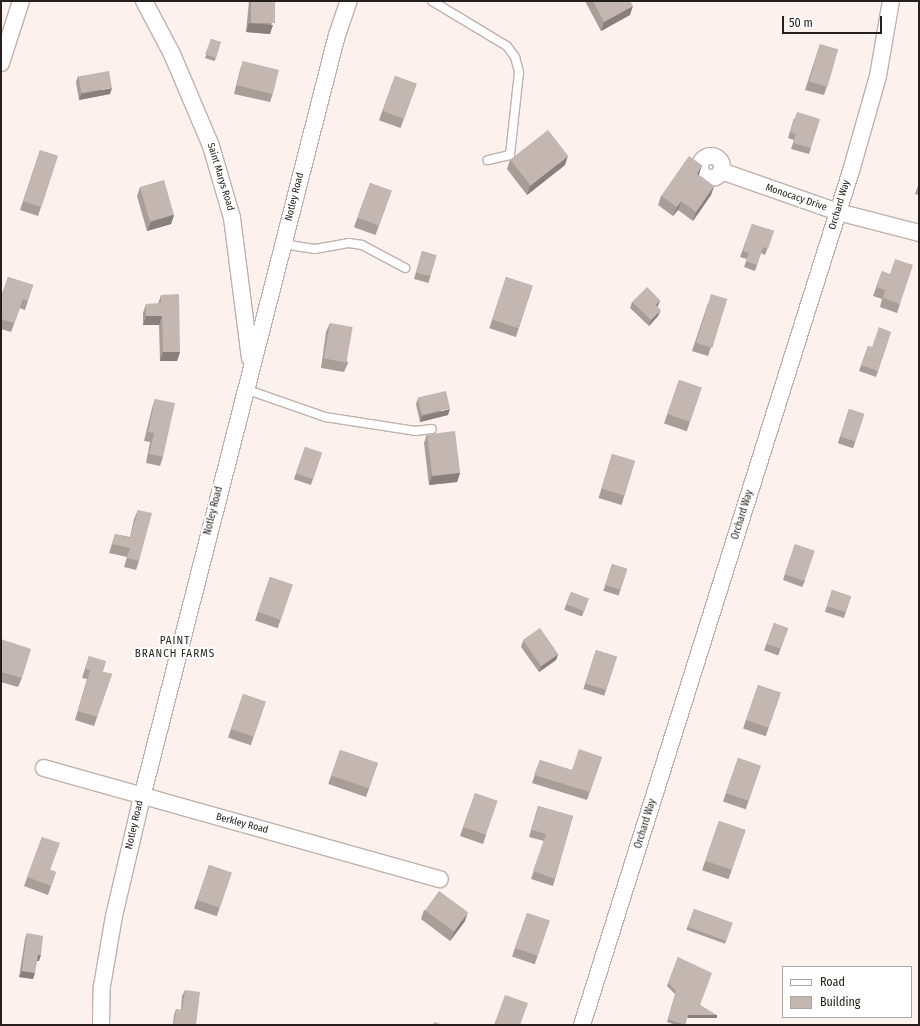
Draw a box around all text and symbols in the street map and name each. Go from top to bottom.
scale bar [784,8,884,34]
text: 50 m [789,16,813,30]
street label: Saint Marys Road [204,142,236,212]
street label: Notley Road [283,172,307,222]
street label: Orchard Way [827,179,853,231]
street label: Monocacy Drive [764,182,828,214]
street label: Notley Road [202,486,226,536]
street label: Orchard Way [730,489,756,541]
district label: PAINT BRANCH FARMS [135,635,215,661]
street label: Orchard Way [633,798,659,850]
street label: Notley Road [124,800,146,850]
street label: Berkley Road [215,811,269,837]
legend [782,966,912,1018]
text: Road [820,975,845,989]
text: Building [820,995,860,1009]

